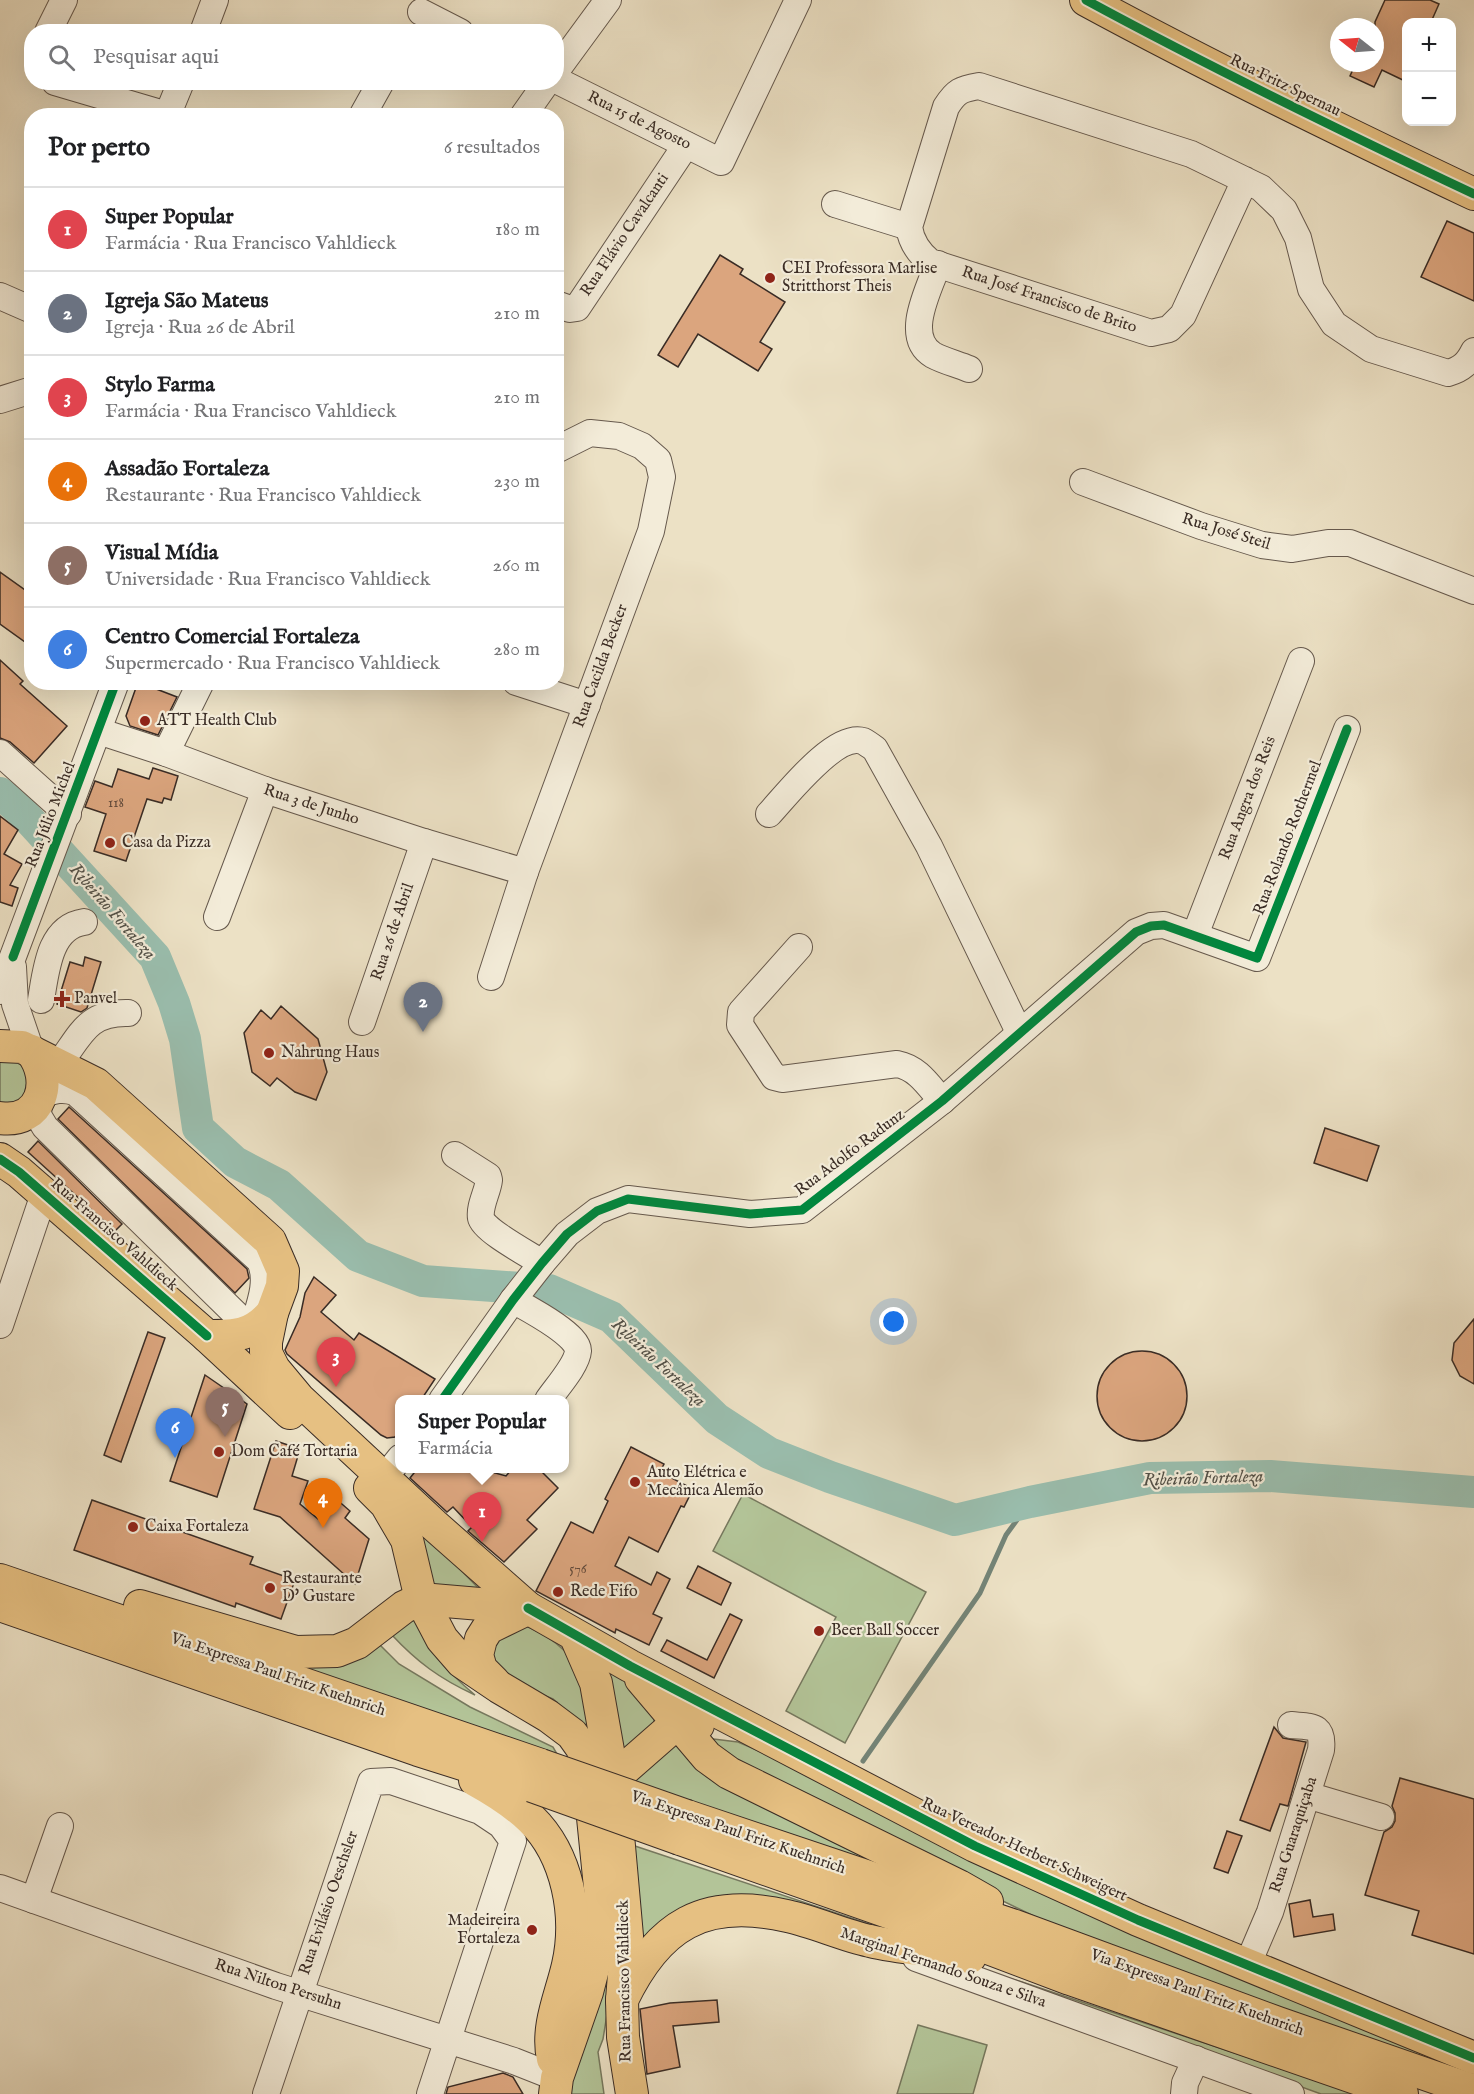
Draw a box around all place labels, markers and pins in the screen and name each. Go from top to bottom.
place label: CEI Professora Marlise Stritthorst Theis [782,259,937,297]
marker: CEI Professora Marlise Stritthorst Theis [763,271,777,285]
place label: ATT Health Club [156,711,277,731]
marker: ATT Health Club [138,714,152,728]
place label: Casa da Pizza [122,833,211,853]
marker: Casa da Pizza [103,836,117,850]
pin: 2 [404,982,442,1032]
place label: Panvel [74,989,118,1009]
marker: Panvel [55,992,69,1006]
place label: Nahrung Haus [281,1043,380,1063]
marker: Nahrung Haus [262,1046,276,1060]
pin: 3 [316,1338,356,1387]
pin: 5 [206,1388,244,1437]
pin: 6 [156,1408,195,1458]
place label: Dom Café Tortaria [231,1442,357,1462]
marker: Dom Café Tortaria [212,1445,226,1459]
place label: Auto Elétrica e Mecânica Alemão [646,1463,764,1501]
marker: Auto Elétrica e Mecânica Alemão [628,1475,642,1489]
pin: 4 [304,1478,342,1528]
pin: 1 [462,1492,502,1542]
place label: Caixa Fortaleza [145,1517,249,1537]
marker: Caixa Fortaleza [126,1520,140,1534]
place label: Restaurante D' Gustare [282,1569,362,1607]
marker: Restaurante D' Gustare [263,1581,277,1595]
place label: Rede Fifo [570,1582,638,1602]
marker: Rede Fifo [551,1585,565,1599]
place label: Beer Ball Soccer [831,1621,939,1641]
marker: Beer Ball Soccer [812,1624,826,1638]
place label: Madeireira Fortaleza [448,1911,520,1949]
marker: Madeireira Fortaleza [525,1923,539,1937]

